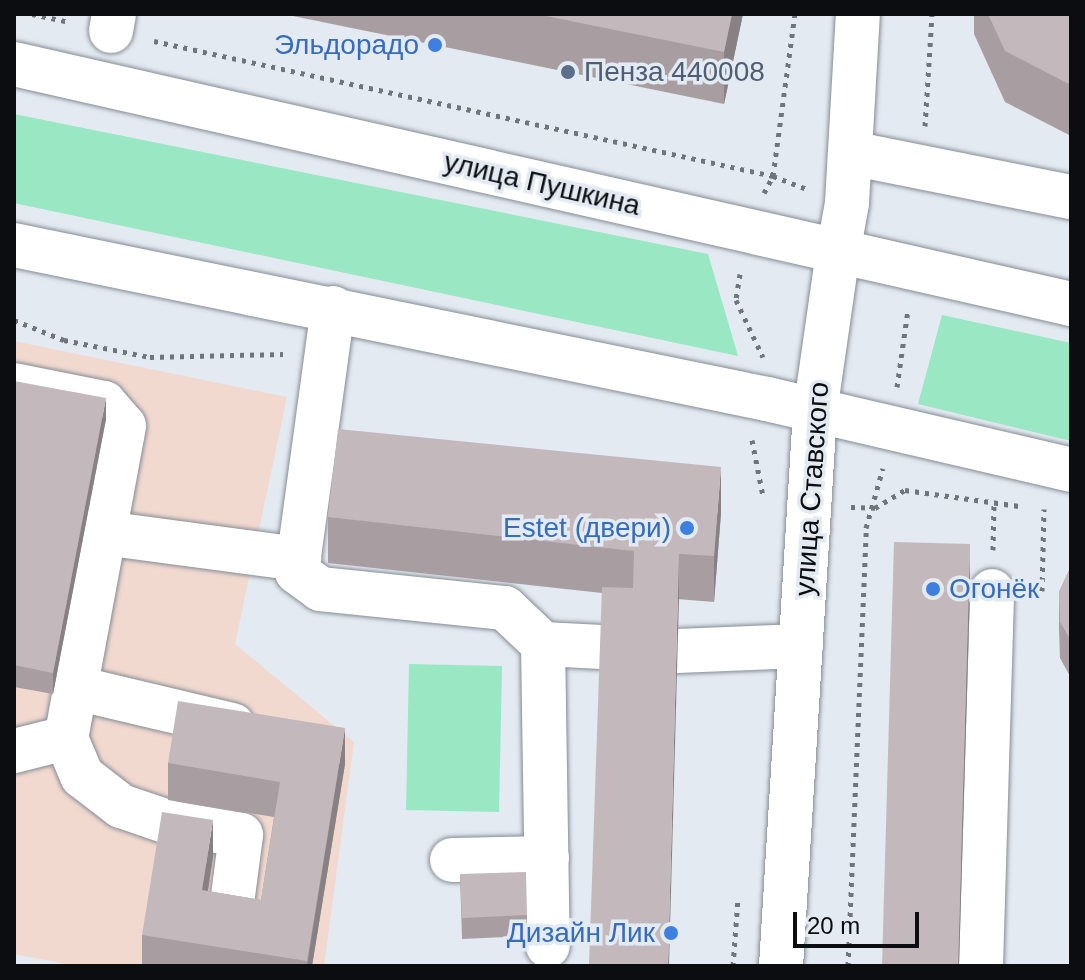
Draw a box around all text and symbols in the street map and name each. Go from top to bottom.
place label: Эльдорадо [274,28,419,62]
marker: Эльдорадо [426,36,444,54]
place label: Пенза 440008 [584,55,765,89]
marker: Пенза 440008 [559,63,577,81]
street label: улица Пушкина [441,145,643,223]
street label: улица Ставского [788,381,836,597]
place label: Estet (двери) [503,511,671,545]
marker: Estet (двери) [678,519,696,537]
place label: Огонёк [949,572,1039,606]
marker: Огонёк [924,580,942,598]
scale bar [797,896,923,946]
text: 20 m [807,912,860,939]
place label: Дизайн Лик [507,916,655,950]
marker: Дизайн Лик [662,924,680,942]

